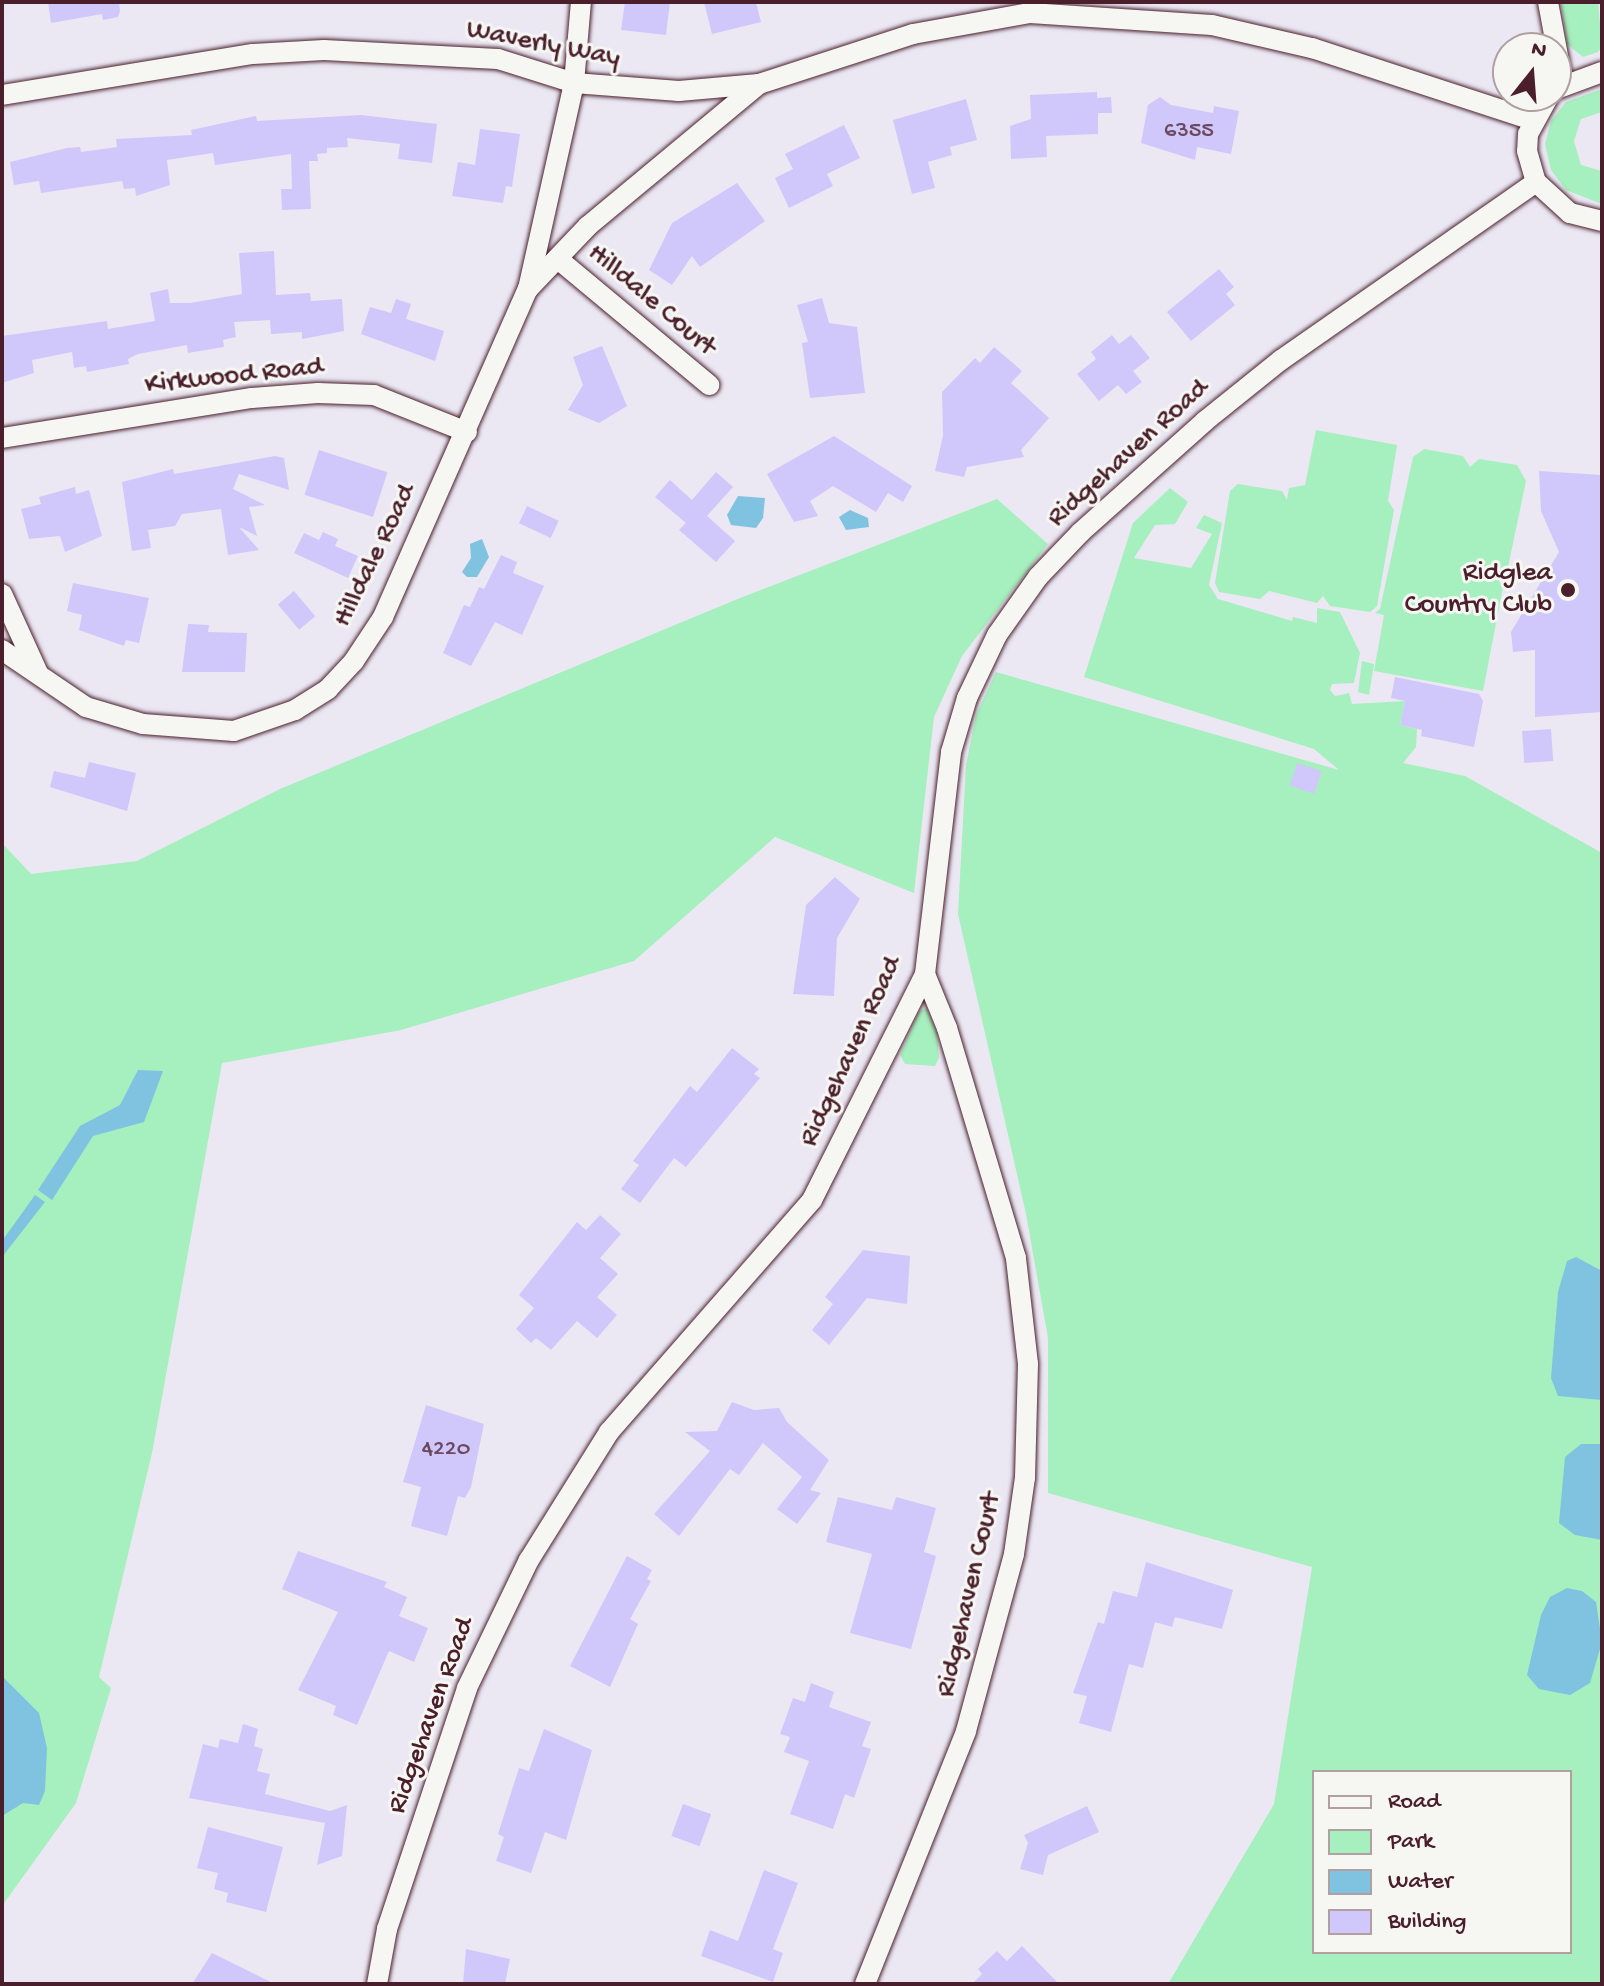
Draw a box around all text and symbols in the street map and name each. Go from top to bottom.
street label: Waverly Way [463,14,623,76]
north arrow [1492,32,1572,112]
text: N [1528,36,1549,65]
house number: 6355 [1164,118,1214,146]
street label: Hilldale Court [580,237,722,365]
street label: Kirkwood Road [143,351,325,403]
street label: Ridgehaven Road [1041,373,1217,535]
street label: Hilldale Road [327,479,425,633]
place label: Ridglea Country Club [1405,557,1552,623]
marker: Ridglea Country Club [1559,581,1577,599]
street label: Ridgehaven Road [793,952,911,1152]
house number: 4220 [422,1436,470,1464]
street label: Ridgehaven Court [930,1489,1010,1701]
street label: Ridgehaven Road [381,1613,483,1819]
legend [1312,1770,1572,1954]
text: Road [1388,1788,1440,1817]
text: Park [1388,1828,1434,1857]
text: Water [1388,1868,1452,1897]
text: Building [1388,1908,1466,1937]

